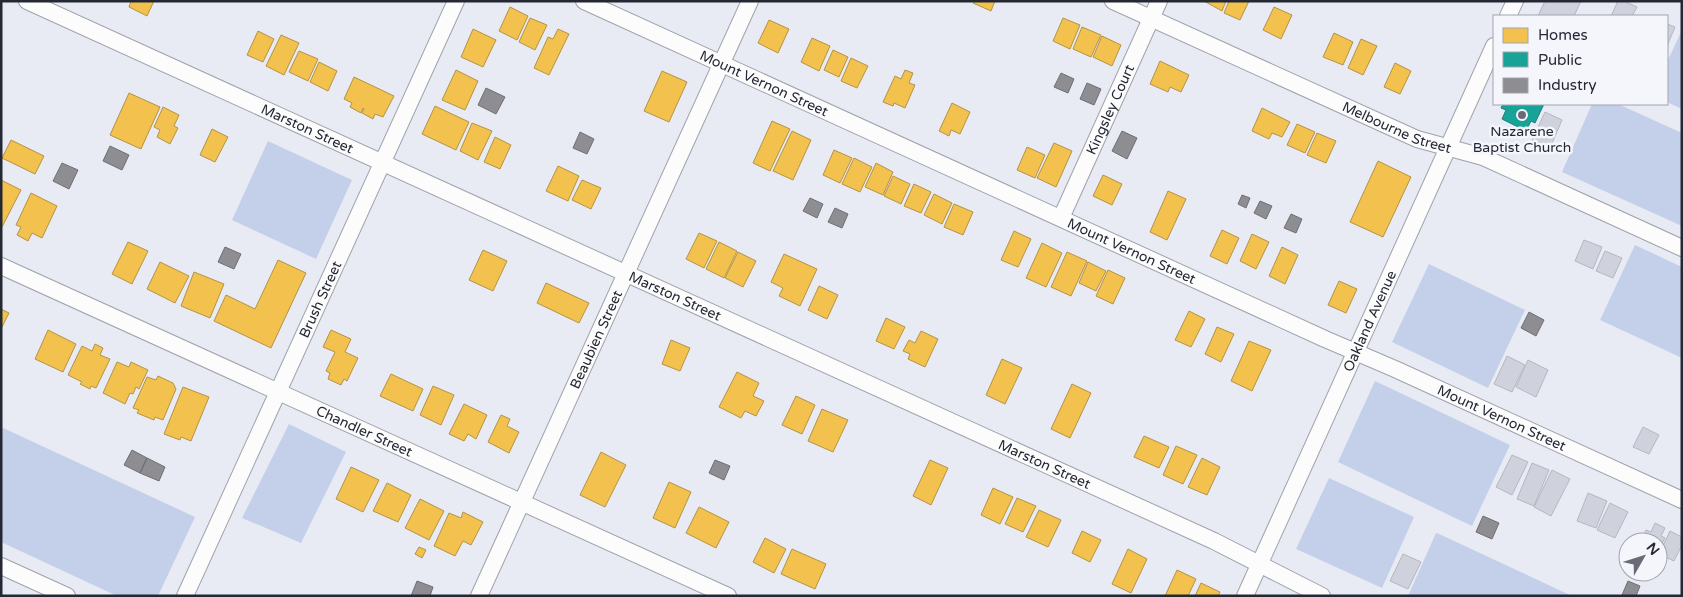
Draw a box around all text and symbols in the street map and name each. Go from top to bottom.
legend [1493,15,1668,105]
text: Homes [1538,26,1588,44]
street label: Mount Vernon Street [697,47,831,121]
text: Public [1538,51,1582,69]
street label: Kingsley Court [1083,62,1138,157]
text: Industry [1538,76,1597,94]
street label: Melbourne Street [1340,98,1454,157]
street label: Marston Street [258,101,357,158]
marker: Nazarene Baptist Church [1516,109,1528,121]
place label: Nazarene Baptist Church [1473,123,1571,156]
street label: Mount Vernon Street [1065,215,1199,288]
street label: Brush Street [296,258,346,341]
street label: Marston Street [626,268,724,325]
street label: Oakland Avenue [1340,268,1400,374]
street label: Beaubien Street [567,287,626,392]
street label: Mount Vernon Street [1435,382,1569,455]
street label: Chandler Street [313,402,416,461]
street label: Marston Street [996,436,1094,493]
north arrow [1618,532,1668,582]
text: N [1643,539,1663,559]

